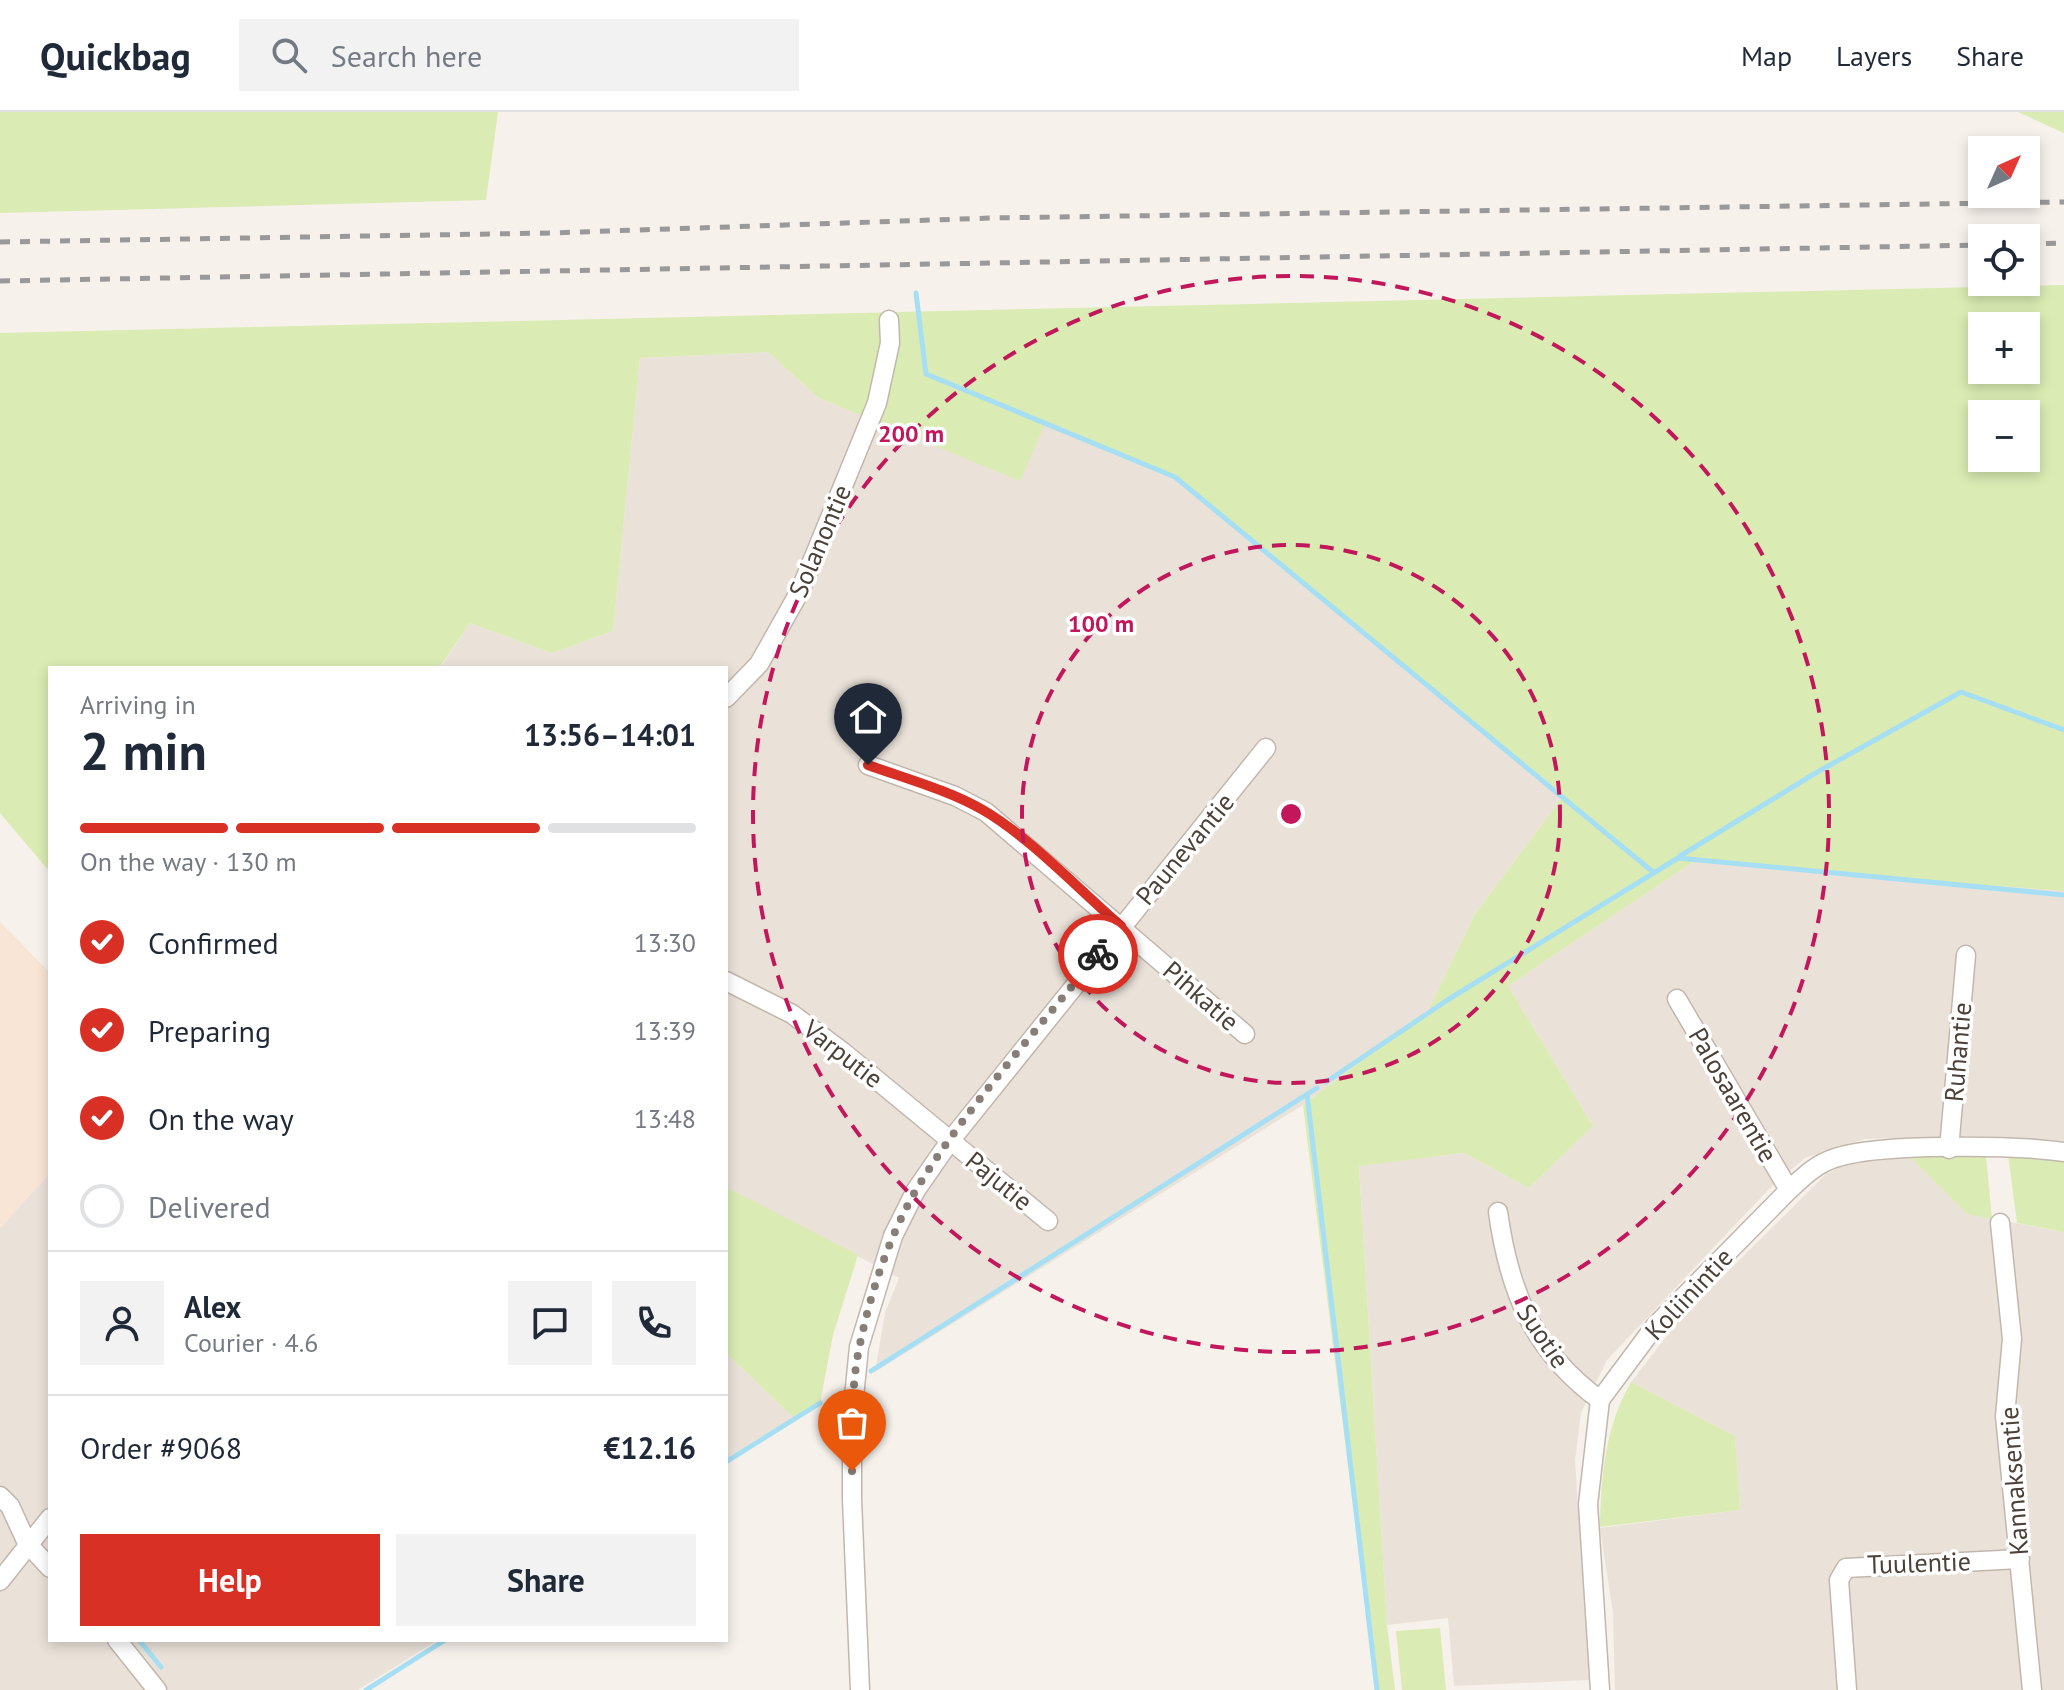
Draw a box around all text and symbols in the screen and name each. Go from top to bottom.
search box [239,19,799,91]
text: Quickbag [40,31,191,80]
icon: search [267,33,311,77]
text: Search here [331,36,482,75]
text: Map [1741,37,1792,74]
text: Layers [1836,37,1912,74]
text: Share [1956,37,2024,74]
north arrow [1968,136,2040,208]
map controls [1968,136,2040,472]
button: locate [1968,224,2040,296]
button: + [1968,312,2040,384]
button: − [1968,400,2040,472]
text: 200 m [878,418,944,449]
street label: Solanontie [781,479,858,602]
text: 100 m [1068,608,1134,639]
pin [834,683,902,765]
text: Arriving in [80,688,196,721]
icon: home [846,695,890,739]
text: 13:56–14:01 [524,715,696,754]
text: 2 min [80,717,207,784]
street label: Paunevantie [1128,786,1241,911]
centre of rings [1277,800,1305,828]
text: On the way · 130 m [80,845,297,878]
courier [1058,914,1138,994]
icon: check [80,920,124,964]
text: Confirmed [148,923,279,962]
text: 13:30 [634,926,696,959]
icon: bike [1076,932,1120,976]
street label: Pihkatie [1157,954,1246,1038]
street label: Ruhantie [1937,1001,1978,1103]
icon: check [80,1008,124,1052]
text: Preparing [148,1011,271,1050]
street label: Varputie [796,1012,890,1095]
text: 13:39 [634,1014,696,1047]
street label: Palosaarentie [1682,1022,1785,1168]
icon: check [80,1096,124,1140]
text: On the way [148,1099,294,1138]
text: 13:48 [634,1102,696,1135]
street label: Pajutie [959,1144,1039,1217]
text: Delivered [148,1187,271,1226]
street label: Koliinintie [1638,1241,1740,1347]
button: person [80,1281,164,1365]
button: chat [508,1281,592,1365]
button: phone [612,1281,696,1365]
text: Alex [184,1287,241,1326]
street label: Suotie [1510,1297,1577,1374]
text: Courier · 4.6 [184,1326,318,1359]
pin [818,1389,886,1471]
icon: bag [830,1401,874,1445]
street label: Kannaksentie [1992,1405,2035,1557]
text: Order #9068 [80,1428,242,1467]
text: €12.16 [604,1428,696,1467]
button: Help [80,1534,380,1626]
button: Share [396,1534,696,1626]
street label: Tuulentie [1867,1544,1971,1581]

